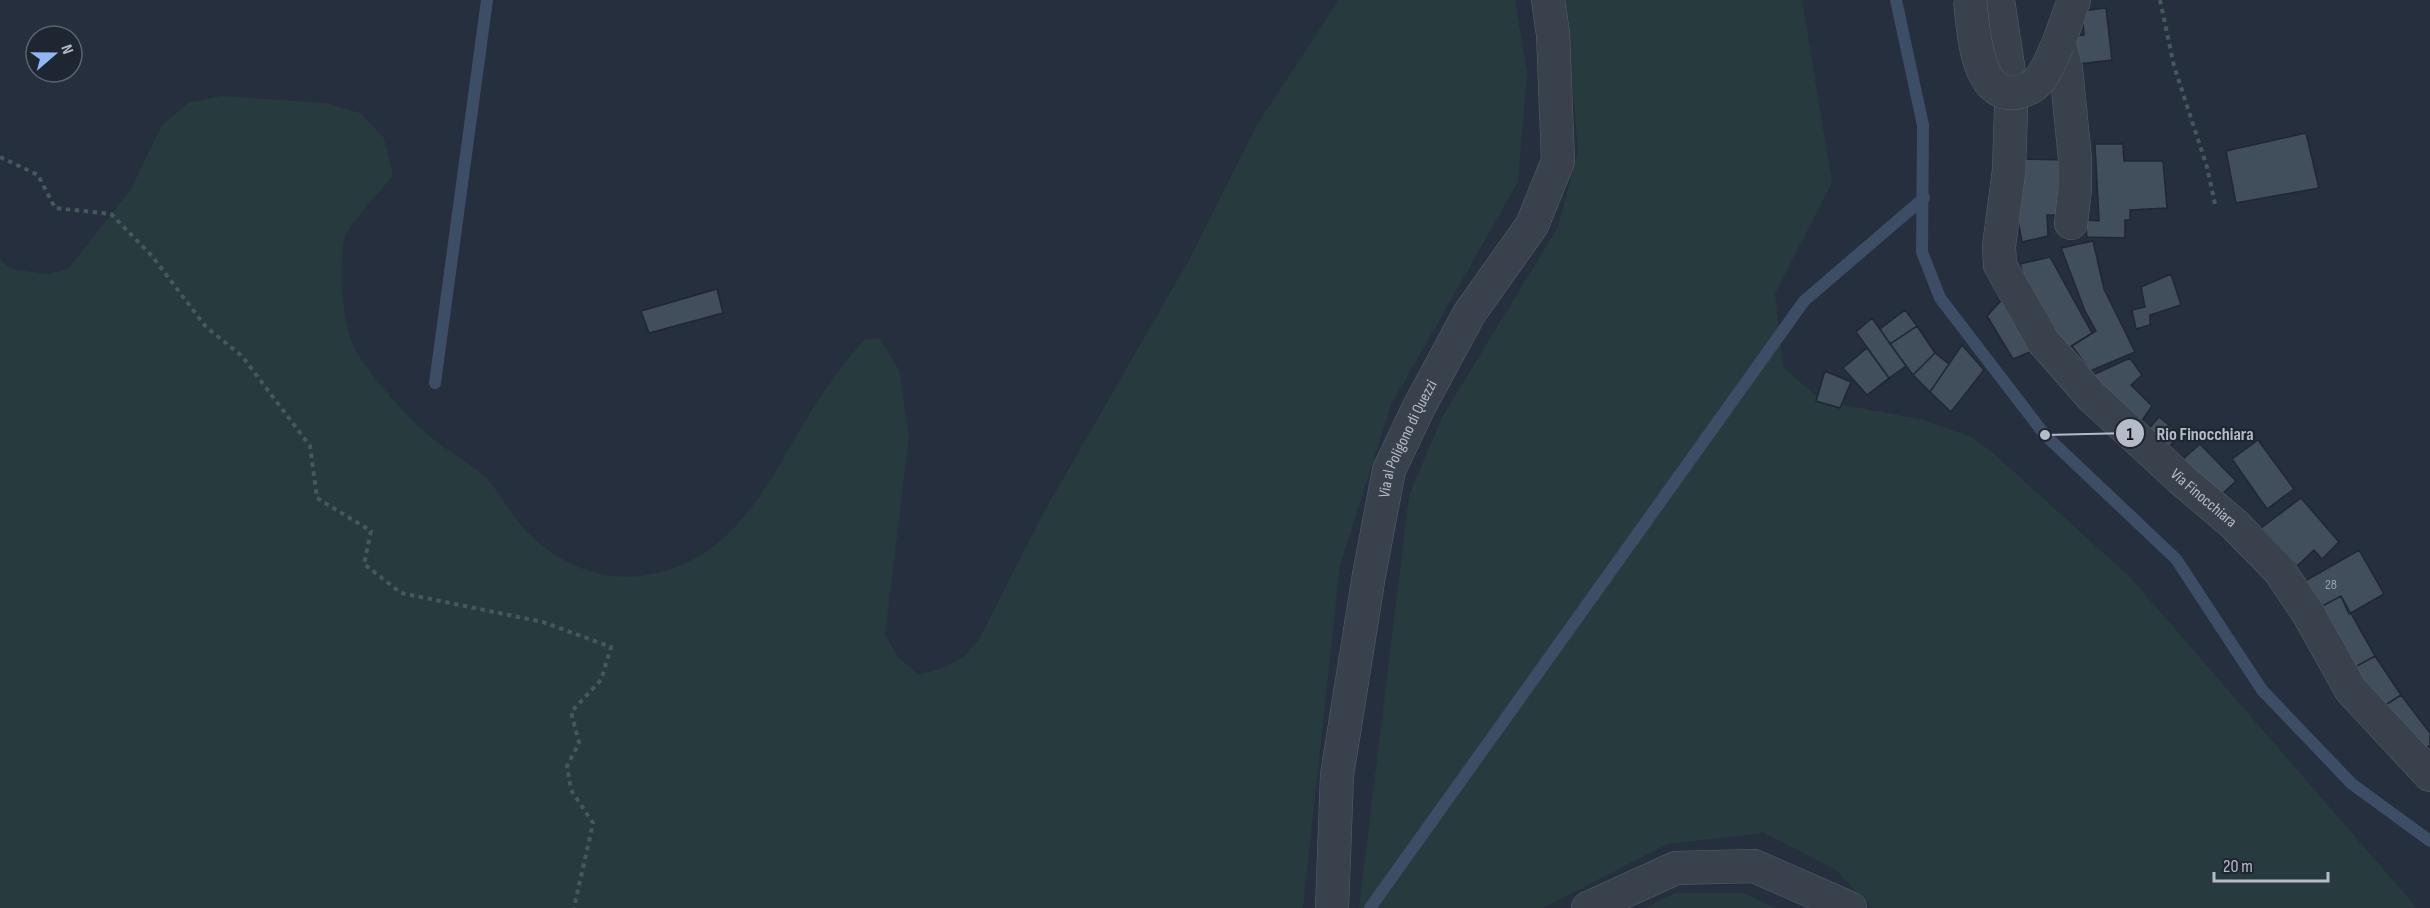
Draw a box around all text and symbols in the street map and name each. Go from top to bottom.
north arrow [24,24,84,84]
text: N [56,42,77,57]
street label: Via al Poligono di Quezzi [1374,377,1441,499]
callout: Rio Finocchiara [2115,415,2266,451]
text: 1 [2126,424,2134,445]
text: Rio Finocchiara [2156,424,2254,445]
street label: Via Finocchiara [2167,465,2241,532]
house number: 28 [2325,576,2337,593]
scale bar [2214,845,2328,883]
text: 20 m [2223,856,2253,877]

